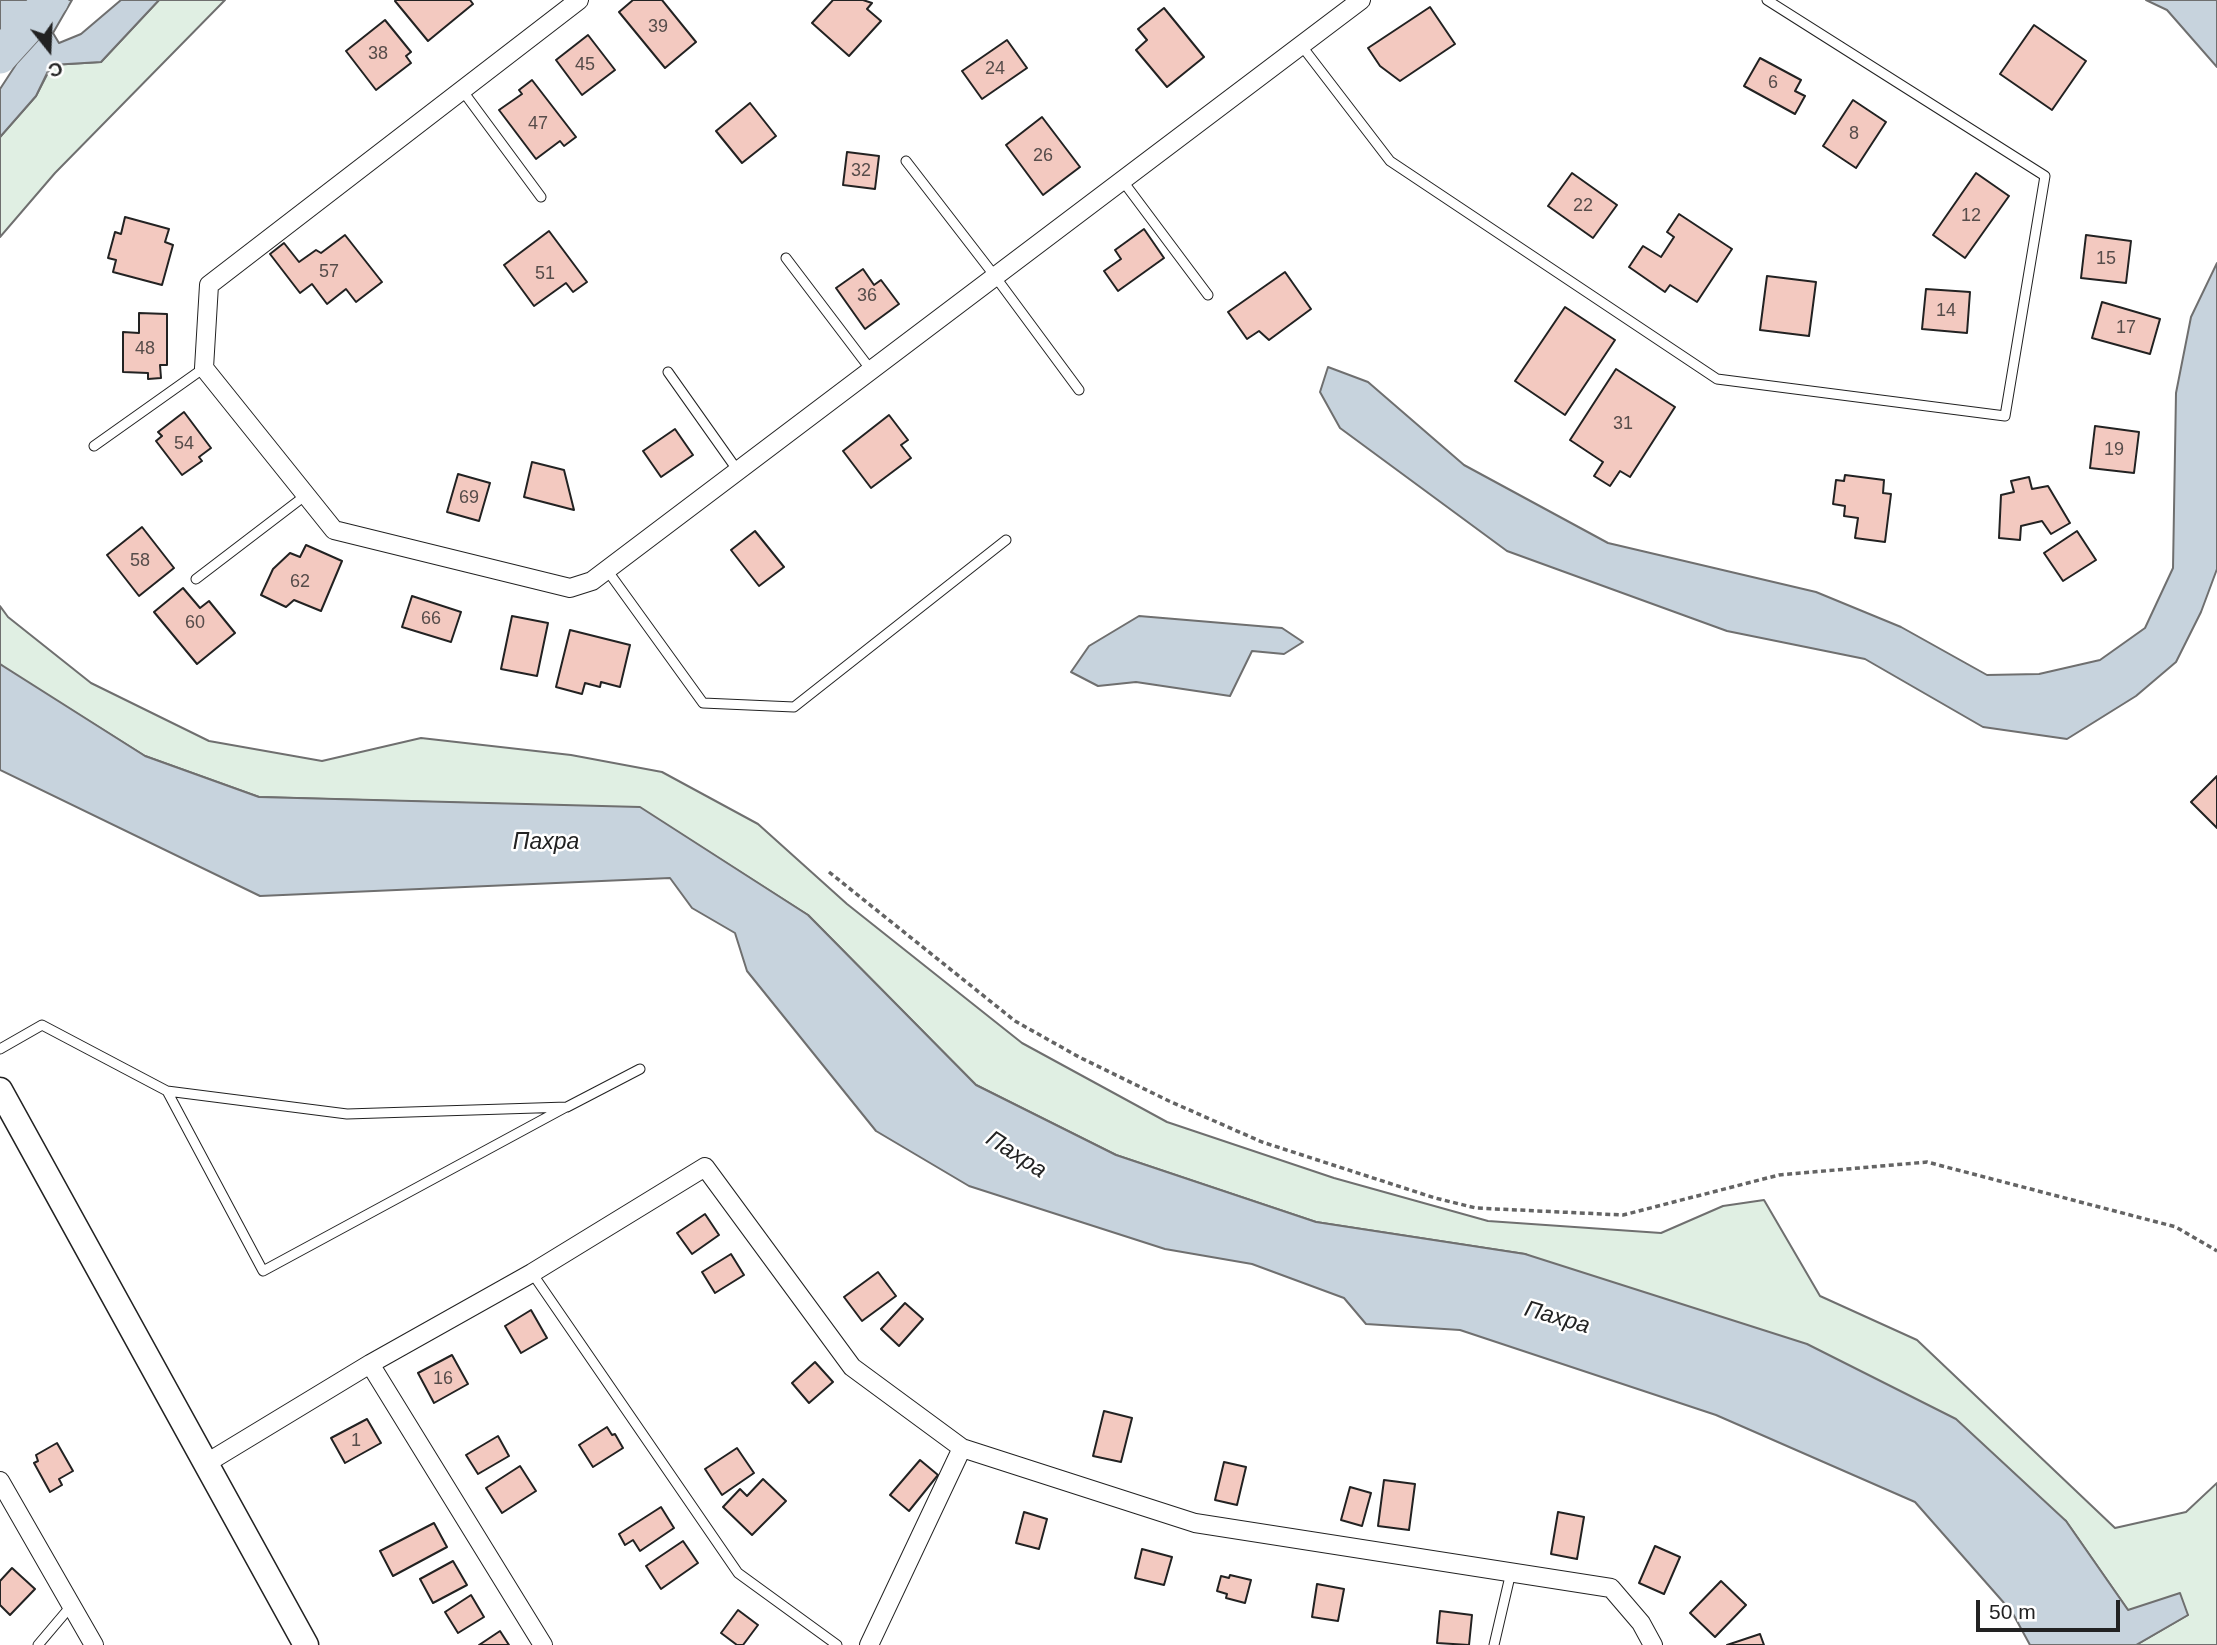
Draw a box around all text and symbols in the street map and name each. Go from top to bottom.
north arrow [14,14,84,84]
house number: 39 [648,16,668,38]
house number: 38 [368,43,388,65]
house number: 45 [575,54,595,76]
text: С [46,57,65,82]
house number: 24 [985,58,1005,80]
house number: 6 [1768,72,1778,94]
house number: 47 [528,113,548,135]
house number: 8 [1849,123,1859,145]
house number: 26 [1033,145,1053,167]
house number: 32 [851,160,871,182]
house number: 22 [1573,195,1593,217]
house number: 12 [1961,205,1981,227]
house number: 15 [2096,248,2116,270]
house number: 57 [319,261,339,283]
house number: 51 [535,263,555,285]
house number: 36 [857,285,877,307]
house number: 14 [1936,300,1956,322]
house number: 17 [2116,317,2136,339]
house number: 48 [135,338,155,360]
house number: 31 [1613,413,1633,435]
house number: 54 [174,433,194,455]
house number: 19 [2104,439,2124,461]
house number: 69 [459,487,479,509]
house number: 58 [130,550,150,572]
house number: 62 [290,571,310,593]
house number: 66 [421,608,441,630]
house number: 60 [185,612,205,634]
water label: Пахра [513,829,579,857]
water label: Пахра [981,1125,1051,1185]
water label: Пахра [1521,1296,1593,1340]
house number: 16 [433,1368,453,1390]
house number: 1 [351,1430,361,1452]
scale bar [1979,1586,2122,1630]
text: 50 m [1989,1600,2036,1623]

